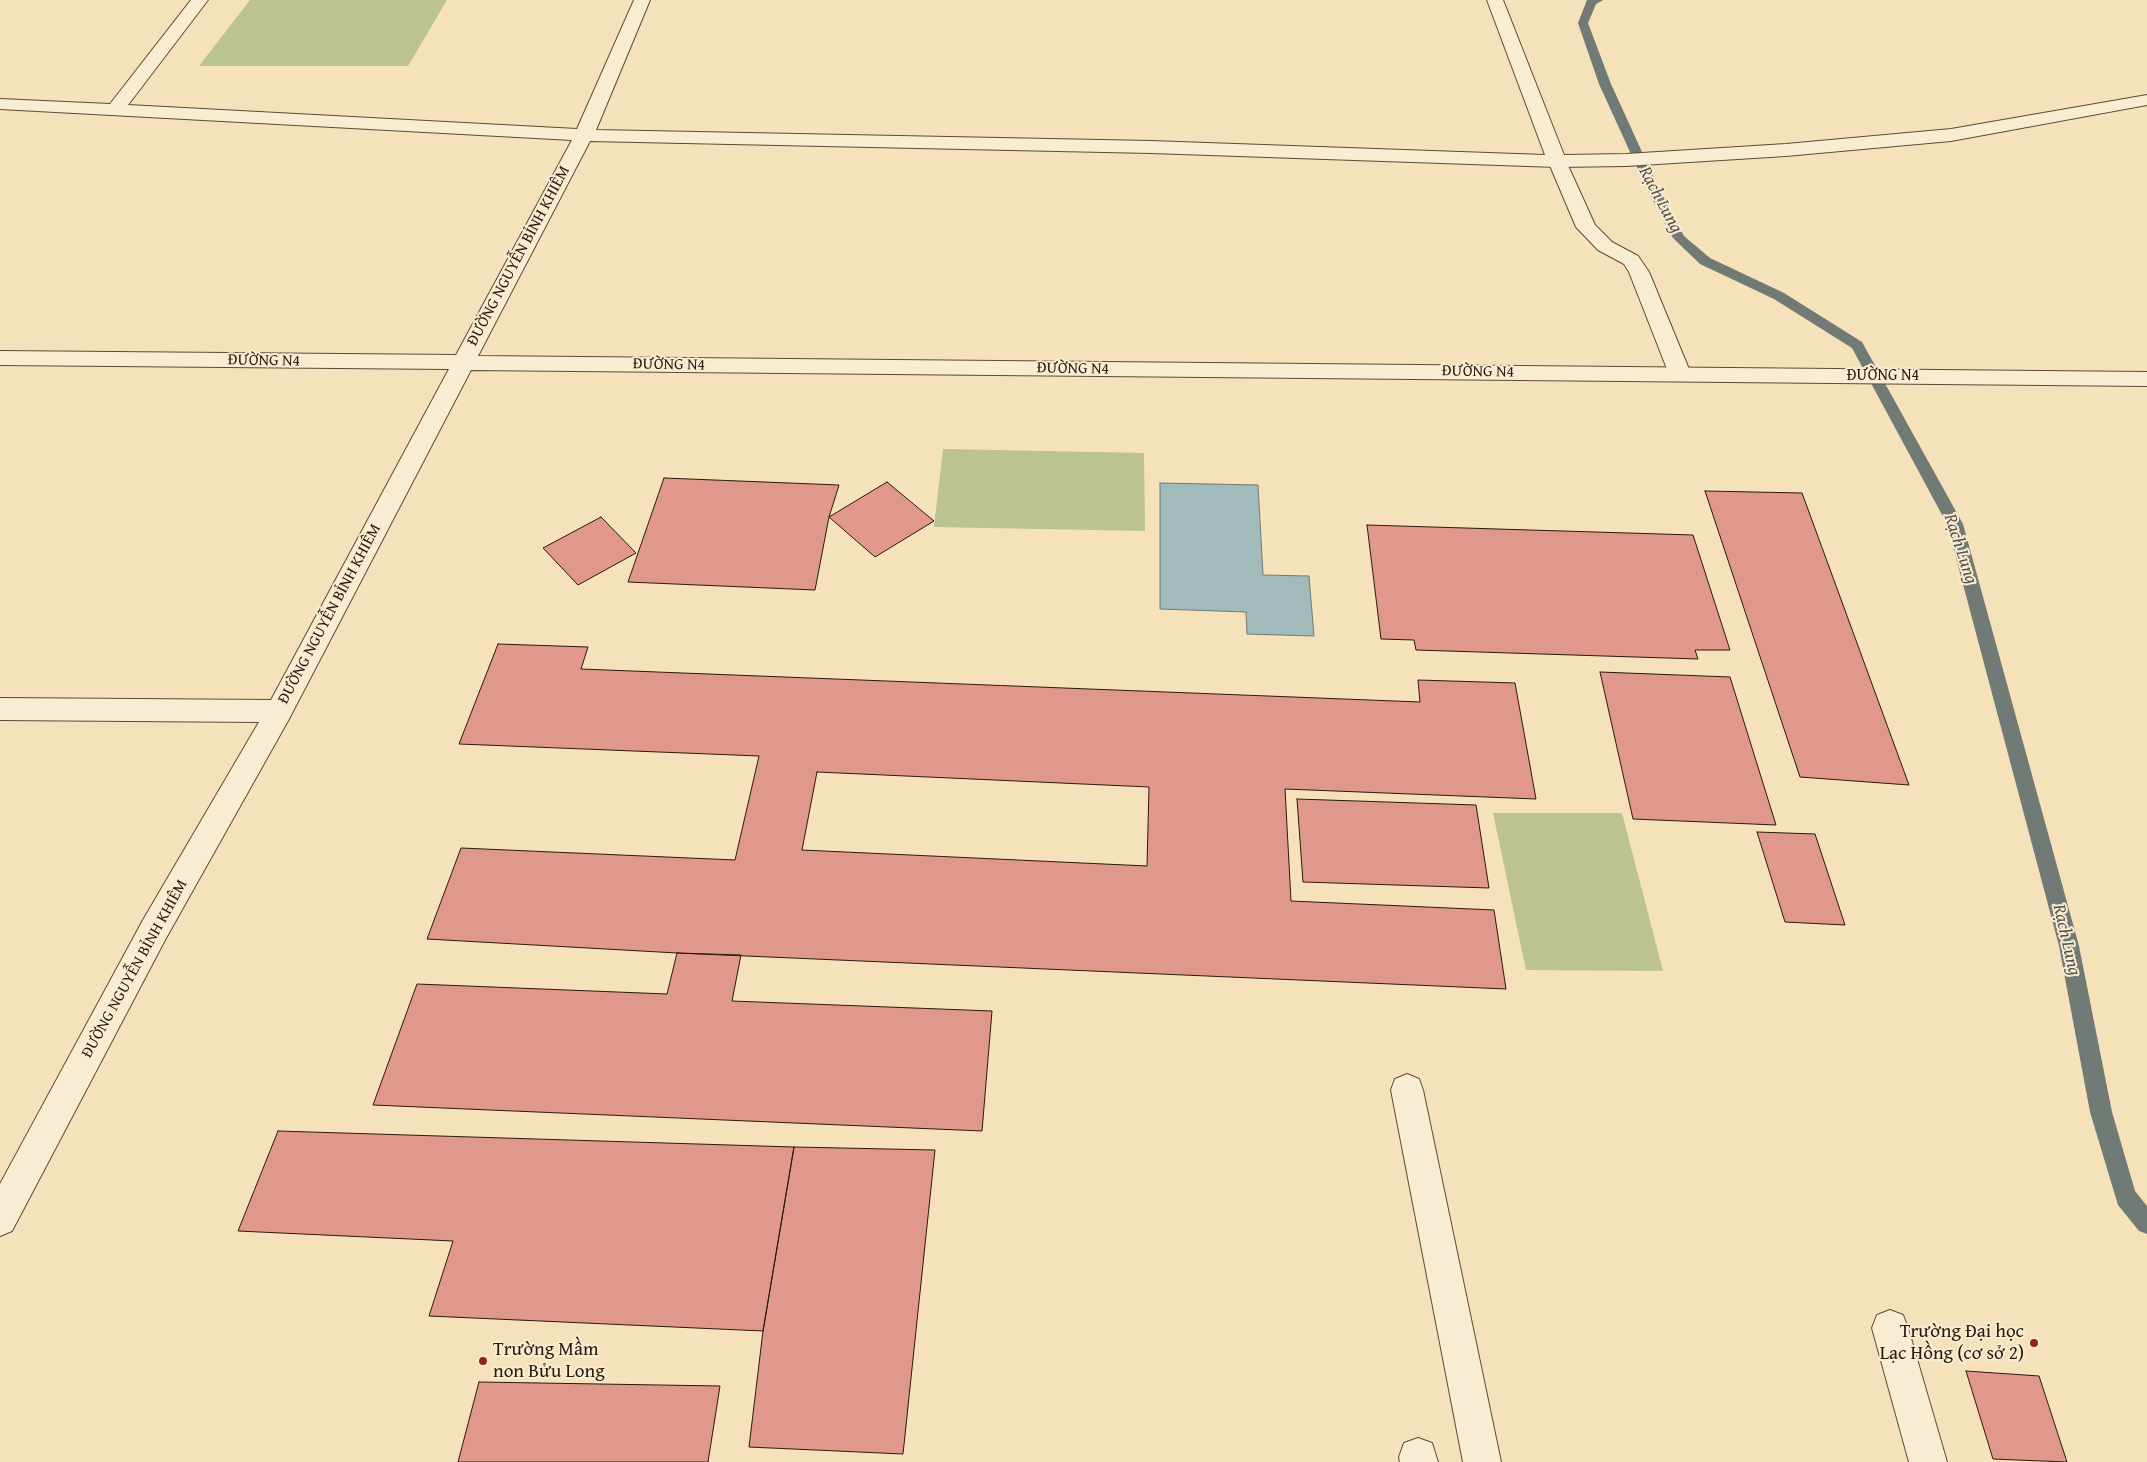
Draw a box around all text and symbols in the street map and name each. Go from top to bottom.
street label: ĐƯỜNG NGUYỄN BỈNH KHIÊM [463,163,575,349]
water label: Rạch Lung [1633,163,1687,237]
street label: ĐƯỜNG N4 [228,351,300,371]
street label: ĐƯỜNG N4 [633,355,705,375]
street label: ĐƯỜNG N4 [1037,359,1109,379]
street label: ĐƯỜNG N4 [1442,362,1514,382]
street label: ĐƯỜNG N4 [1847,366,1919,386]
water label: Rạch Lung [1939,511,1981,587]
street label: ĐƯỜNG NGUYỄN BỈNH KHIÊM [274,521,386,707]
street label: ĐƯỜNG NGUYỄN BỈNH KHIÊM [78,876,192,1062]
water label: Rạch Lung [2047,902,2085,978]
place label: Trường Đại học Lạc Hồng (cơ sở 2) [1880,1321,2024,1365]
marker: Trường Đại học Lạc Hồng (cơ sở 2) [2028,1337,2040,1349]
place label: Trường Mầm non Bửu Long [493,1339,605,1383]
marker: Trường Mầm non Bửu Long [477,1355,489,1367]

